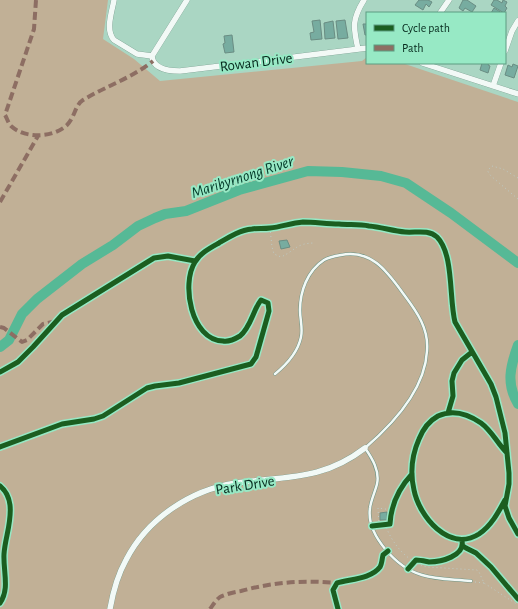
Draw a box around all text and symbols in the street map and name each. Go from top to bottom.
legend [366,12,506,64]
text: Cycle path [402,22,450,35]
text: Path [402,42,424,54]
street label: Rowan Drive [219,51,293,74]
water label: Maribyrnong River [189,153,296,201]
street label: Park Drive [214,473,276,498]

